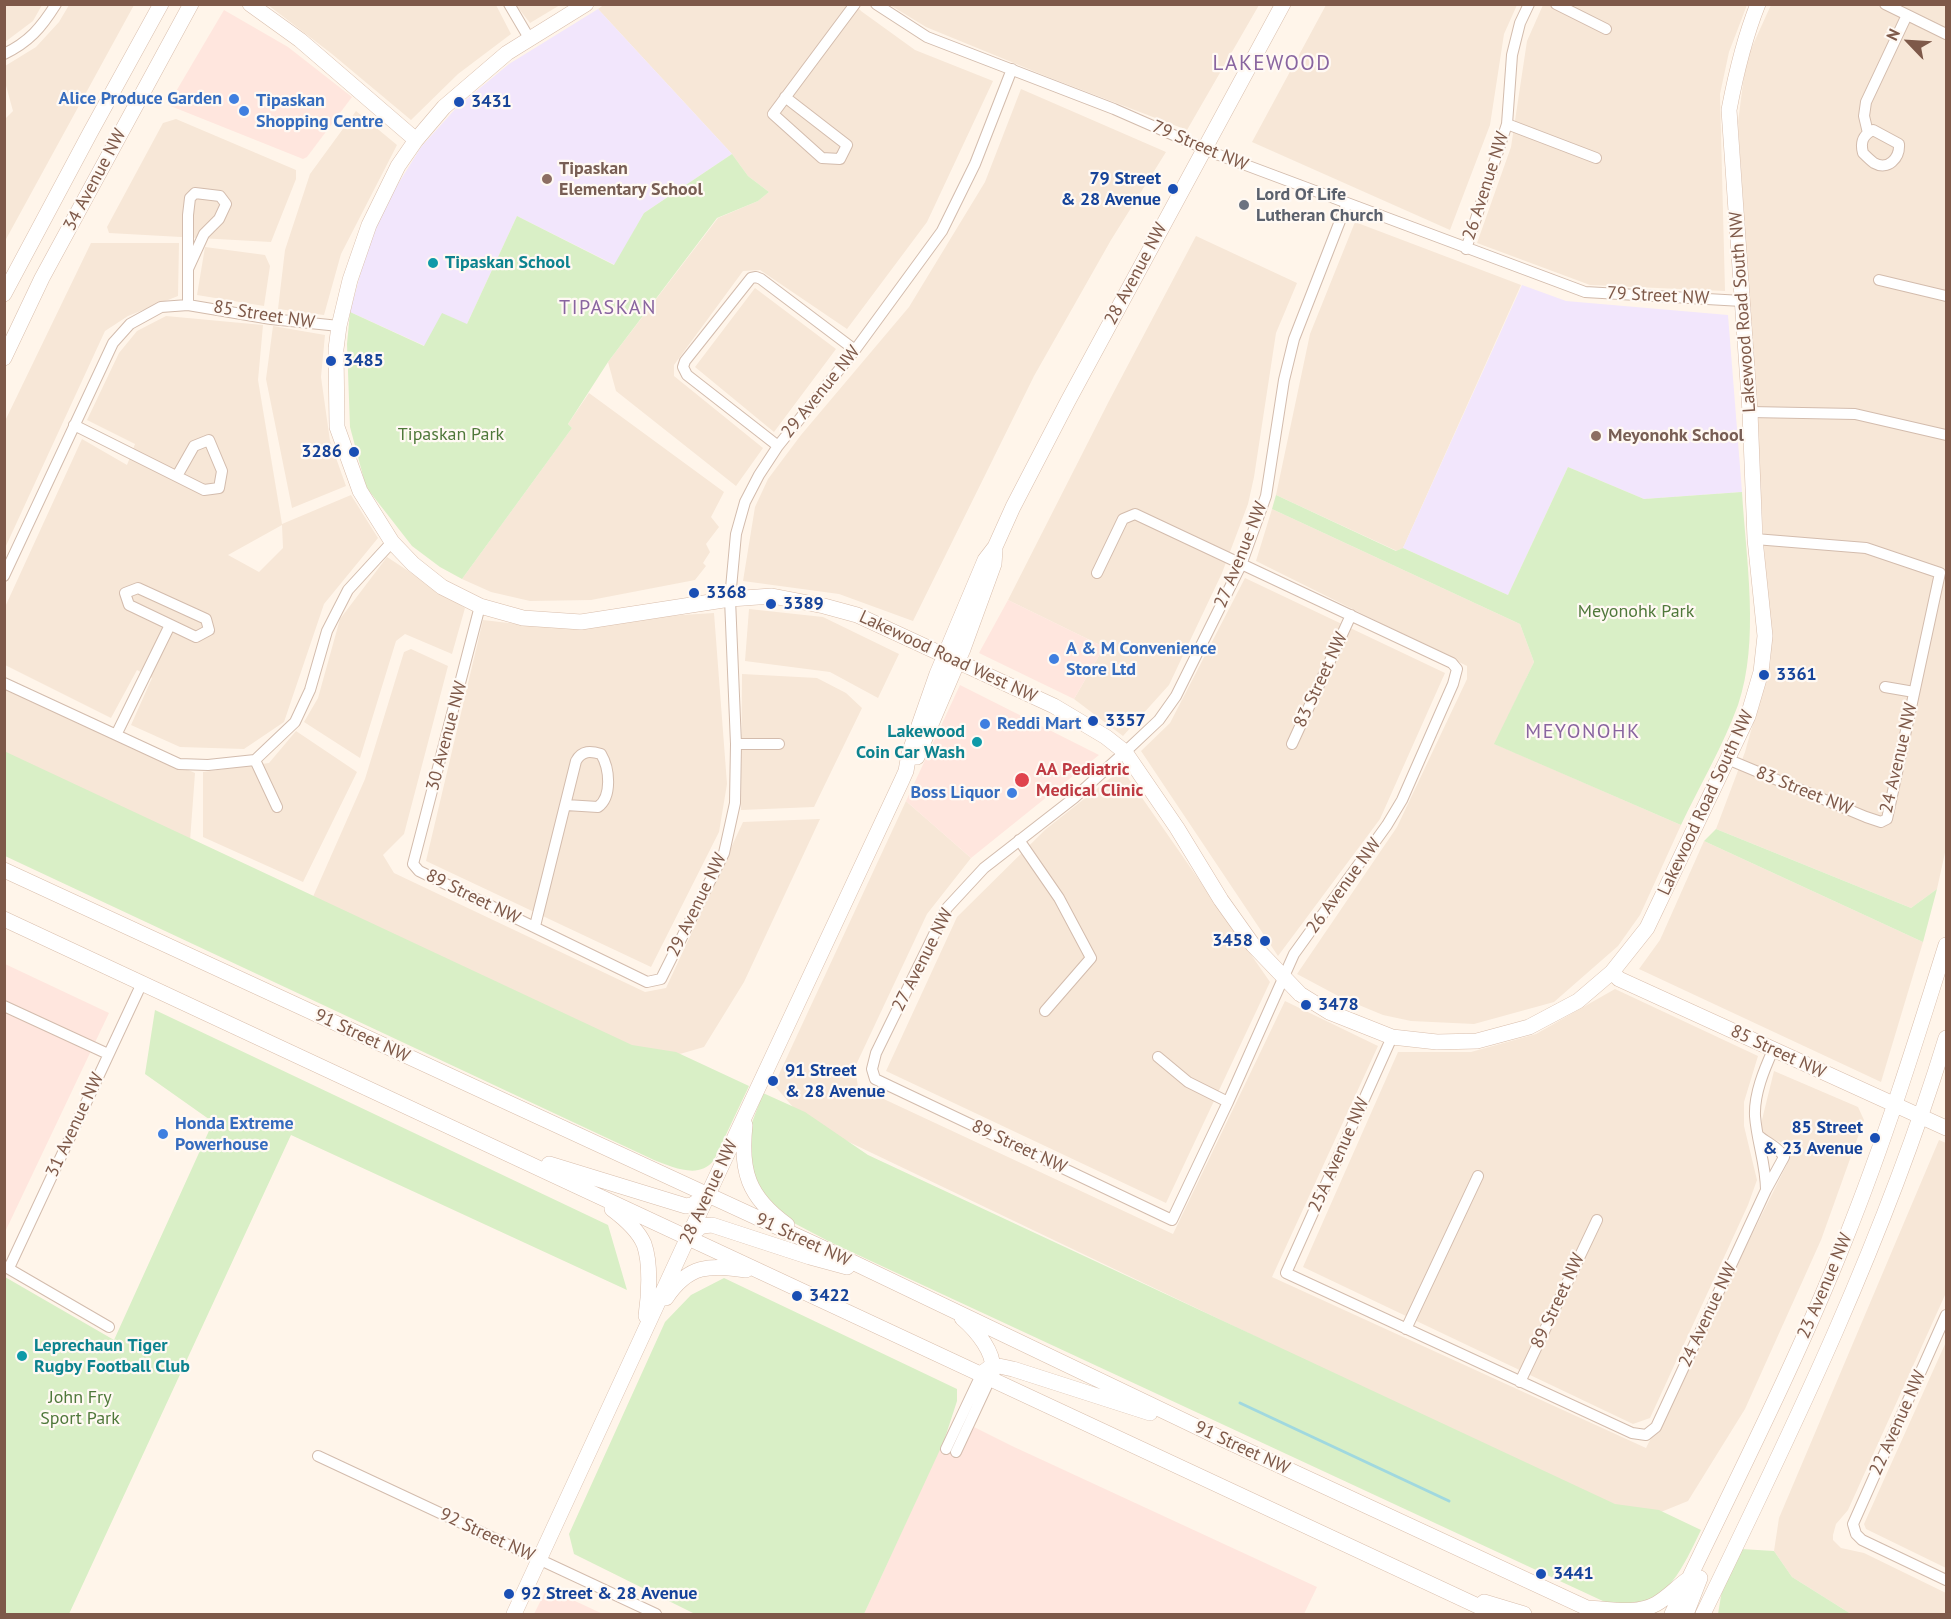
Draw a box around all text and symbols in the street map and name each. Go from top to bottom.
north arrow [1879,12,1939,72]
text: N [1881,25,1904,43]
district label: LAKEWOOD [1213,51,1331,77]
place label: Alice Produce Garden [59,88,222,110]
place label: Tipaskan Shopping Centre [256,90,383,132]
place label: 3431 [471,91,512,113]
marker: Alice Produce Garden [227,92,241,106]
marker: 3431 [452,95,466,109]
marker: Tipaskan Shopping Centre [237,104,251,118]
street label: 79 Street NW [1149,116,1251,176]
street label: 34 Avenue NW [59,125,131,235]
street label: 26 Avenue NW [1458,129,1514,243]
place label: Tipaskan Elementary School [559,158,703,201]
place label: 79 Street & 28 Avenue [1061,168,1161,210]
marker: Tipaskan Elementary School [540,172,554,186]
marker: 79 Street & 28 Avenue [1166,182,1180,196]
place label: Lord Of Life Lutheran Church [1256,184,1383,226]
marker: Lord Of Life Lutheran Church [1237,198,1251,212]
street label: Lakewood Road South NW [1725,211,1761,413]
street label: 28 Avenue NW [1100,219,1172,329]
place label: Tipaskan School [445,252,570,274]
marker: Tipaskan School [426,256,440,270]
street label: 79 Street NW [1606,283,1710,309]
street label: 85 Street NW [212,296,316,334]
district label: TIPASKAN [559,296,657,320]
street label: 29 Avenue NW [777,342,865,442]
place label: 3485 [343,350,384,372]
marker: 3485 [324,354,338,368]
park label: Tipaskan Park [398,424,504,446]
place label: Meyonohk School [1608,425,1744,447]
marker: Meyonohk School [1589,429,1603,443]
place label: 3286 [301,441,342,463]
marker: 3286 [347,445,361,459]
street label: 27 Avenue NW [1210,499,1272,611]
place label: 3368 [706,582,747,604]
marker: 3368 [687,586,701,600]
place label: 3389 [783,593,824,615]
marker: 3389 [764,597,778,611]
park label: Meyonohk Park [1578,601,1694,623]
street label: Lakewood Road West NW [856,606,1040,708]
street label: 83 Street NW [1290,629,1352,731]
place label: A & M Convenience Store Ltd [1066,638,1216,680]
marker: A & M Convenience Store Ltd [1047,652,1061,666]
place label: 3361 [1776,664,1817,686]
marker: 3361 [1757,668,1771,682]
street label: 30 Avenue NW [422,679,472,793]
street label: 24 Avenue NW [1876,701,1922,815]
street label: Lakewood Road South NW [1654,707,1758,899]
place label: 3357 [1105,710,1146,732]
place label: Reddi Mart [997,713,1081,735]
marker: 3357 [1086,714,1100,728]
marker: Reddi Mart [978,717,992,731]
district label: MEYONOHK [1525,720,1641,744]
place label: Lakewood Coin Car Wash [856,721,965,764]
marker: Lakewood Coin Car Wash [970,735,984,749]
place label: AA Pediatric Medical Clinic [1036,759,1143,802]
street label: 83 Street NW [1753,762,1855,820]
marker: AA Pediatric Medical Clinic [1013,771,1031,789]
place label: Boss Liquor [911,782,1000,804]
marker: Boss Liquor [1005,786,1019,800]
street label: 26 Avenue NW [1302,834,1386,938]
street label: 29 Avenue NW [663,850,731,960]
street label: 89 Street NW [422,865,524,929]
street label: 27 Avenue NW [888,905,958,1015]
place label: 3458 [1212,930,1253,952]
marker: 3458 [1258,934,1272,948]
place label: 3478 [1318,994,1359,1016]
marker: 3478 [1299,998,1313,1012]
street label: 91 Street NW [311,1005,413,1067]
street label: 85 Street NW [1727,1021,1829,1083]
place label: 91 Street & 28 Avenue [785,1060,885,1102]
street label: 31 Avenue NW [41,1069,109,1181]
marker: 91 Street & 28 Avenue [766,1074,780,1088]
street label: 25A Avenue NW [1304,1094,1374,1216]
place label: Honda Extreme Powerhouse [175,1113,294,1156]
street label: 89 Street NW [968,1116,1070,1178]
place label: 85 Street & 23 Avenue [1763,1117,1863,1160]
marker: Honda Extreme Powerhouse [156,1127,170,1141]
marker: 85 Street & 23 Avenue [1868,1131,1882,1145]
street label: 28 Avenue NW [675,1136,743,1248]
street label: 91 Street NW [752,1209,854,1271]
street label: 23 Avenue NW [1793,1230,1857,1342]
street label: 89 Street NW [1527,1250,1589,1352]
street label: 24 Avenue NW [1674,1259,1742,1371]
place label: 3422 [809,1285,850,1307]
marker: 3422 [790,1289,804,1303]
place label: Leprechaun Tiger Rugby Football Club [34,1335,190,1378]
marker: Leprechaun Tiger Rugby Football Club [15,1349,29,1363]
street label: 22 Avenue NW [1865,1367,1931,1479]
park label: John Fry Sport Park [40,1387,120,1430]
street label: 91 Street NW [1191,1417,1293,1479]
street label: 92 Street NW [436,1504,538,1566]
place label: 3441 [1553,1563,1594,1585]
marker: 3441 [1534,1567,1548,1581]
place label: 92 Street & 28 Avenue [521,1583,697,1605]
marker: 92 Street & 28 Avenue [502,1587,516,1601]

